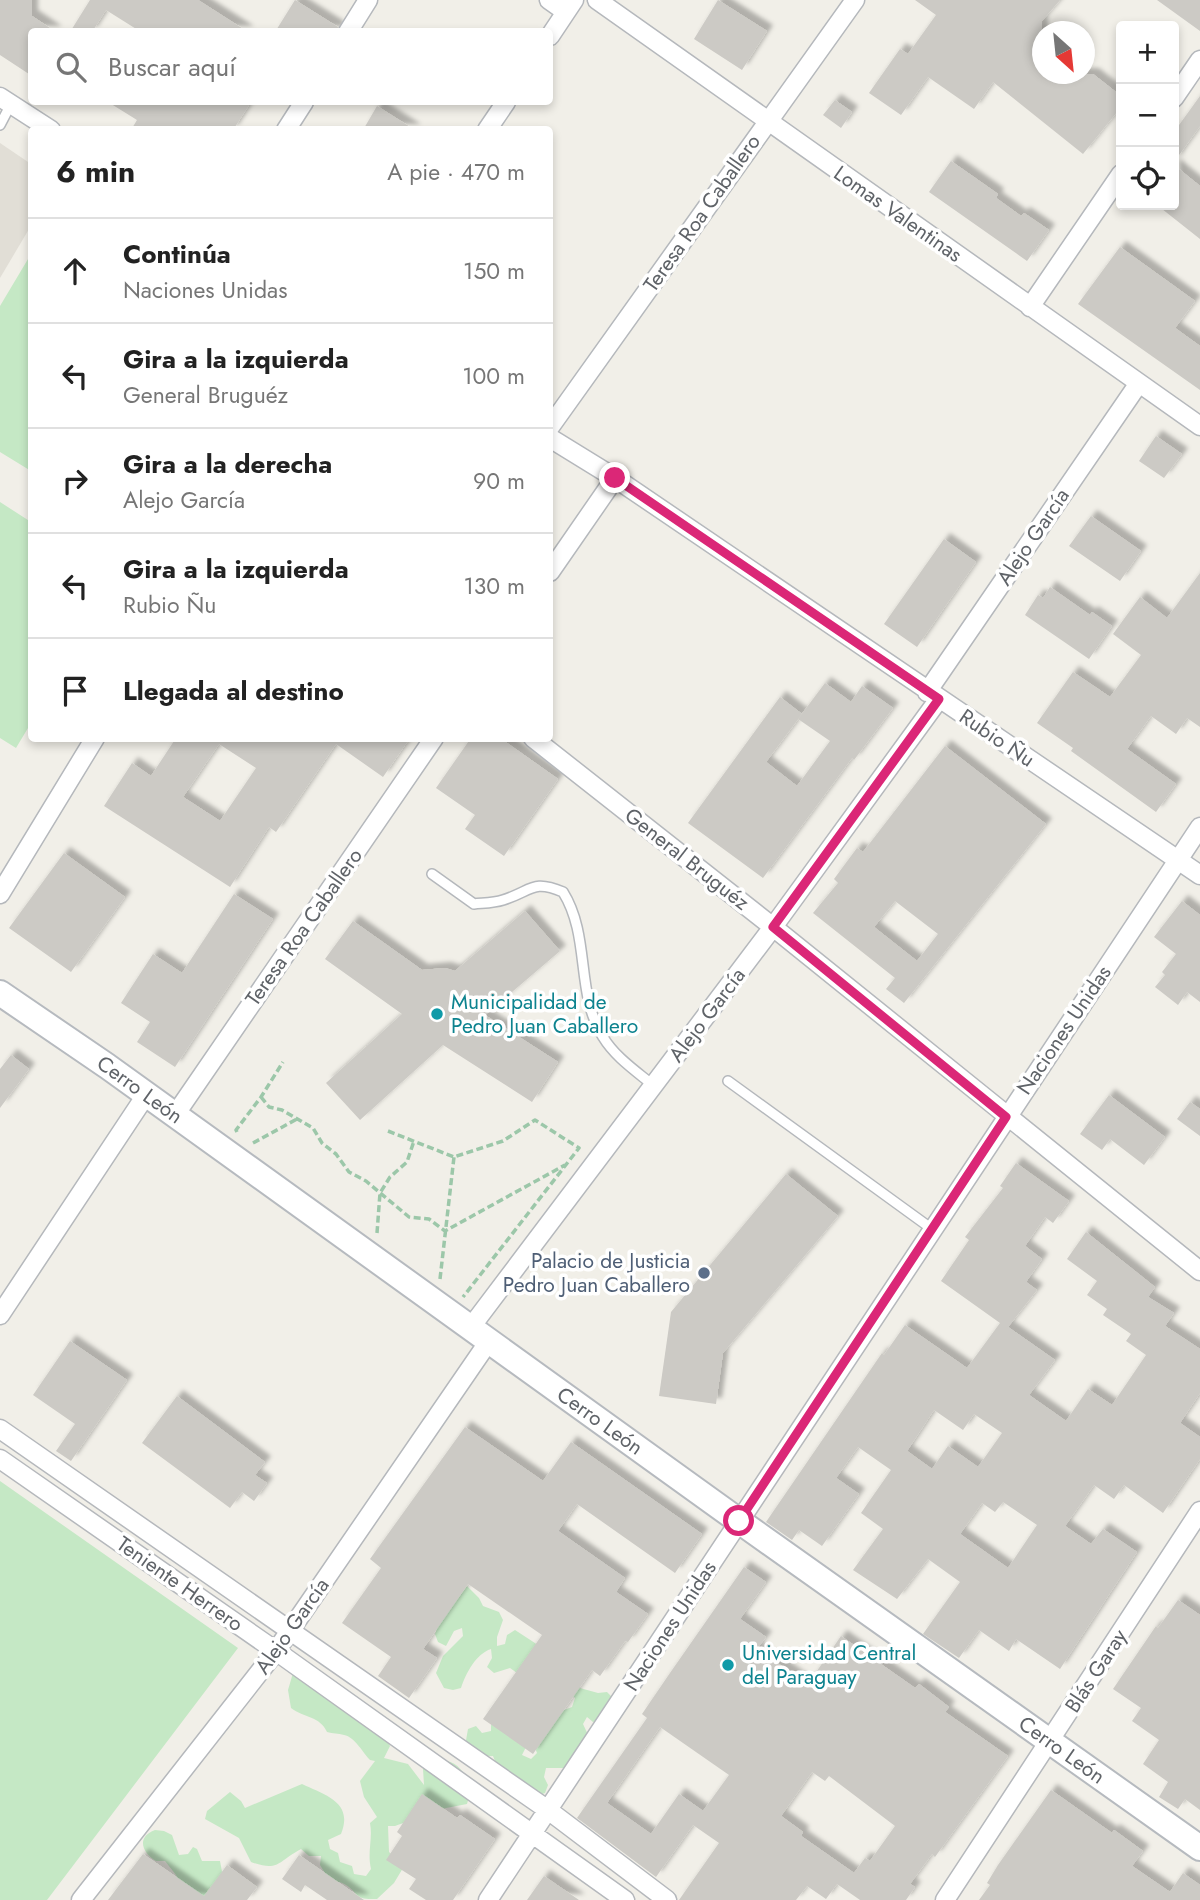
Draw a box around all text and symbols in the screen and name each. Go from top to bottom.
north arrow [1032,21,1095,84]
map controls [1116,21,1179,210]
button: + [1116,21,1179,84]
search box [28,28,553,105]
icon: search [52,48,90,86]
text: Buscar aquí [108,48,236,86]
button: − [1116,84,1179,147]
street label: Teresa Roa Caballero [636,128,768,298]
button: locate [1116,147,1179,210]
text: 6 min [56,150,135,193]
text: A pie · 470 m [387,155,525,189]
street label: Lomas Valentinas [828,158,968,270]
text: Continúa [123,235,231,273]
icon: ahead [56,252,94,290]
text: 150 m [463,254,525,288]
text: Naciones Unidas [123,273,287,307]
text: Gira a la izquierda [123,340,349,378]
icon: left [56,357,94,395]
text: 100 m [462,359,525,393]
text: General Bruguéz [123,378,288,412]
text: Gira a la derecha [123,445,332,483]
icon: right [56,462,94,500]
route end [599,462,630,493]
text: 90 m [473,464,525,498]
street label: Alejo García [989,482,1077,592]
text: Alejo García [123,483,245,517]
text: Gira a la izquierda [123,550,349,588]
icon: left [56,567,94,605]
text: 130 m [463,569,525,603]
text: Rubio Ñu [123,588,216,622]
icon: arrive [56,672,94,710]
text: Llegada al destino [123,672,344,710]
street label: Rubio Ñu [953,702,1041,774]
street label: General Bruguéz [618,801,756,917]
street label: Teresa Roa Caballero [238,842,370,1012]
street label: Naciones Unidas [1010,959,1118,1101]
street label: Alejo García [662,961,752,1069]
place label: Municipalidad de Pedro Juan Caballero [451,987,638,1041]
marker: Municipalidad de Pedro Juan Caballero [429,1006,445,1022]
street label: Cerro León [91,1048,189,1131]
place label: Palacio de Justicia Pedro Juan Caballero [503,1246,690,1300]
marker: Palacio de Justicia Pedro Juan Caballero [696,1265,712,1281]
street label: Cerro León [551,1380,649,1462]
route start [723,1505,754,1536]
street label: Teniente Herrero [111,1529,249,1639]
street label: Naciones Unidas [617,1555,723,1697]
street label: Alejo García [248,1572,336,1680]
street label: Blás Garay [1058,1623,1135,1719]
place label: Universidad Central del Paraguay [742,1638,916,1692]
marker: Universidad Central del Paraguay [720,1657,736,1673]
street label: Cerro León [1012,1709,1111,1791]

